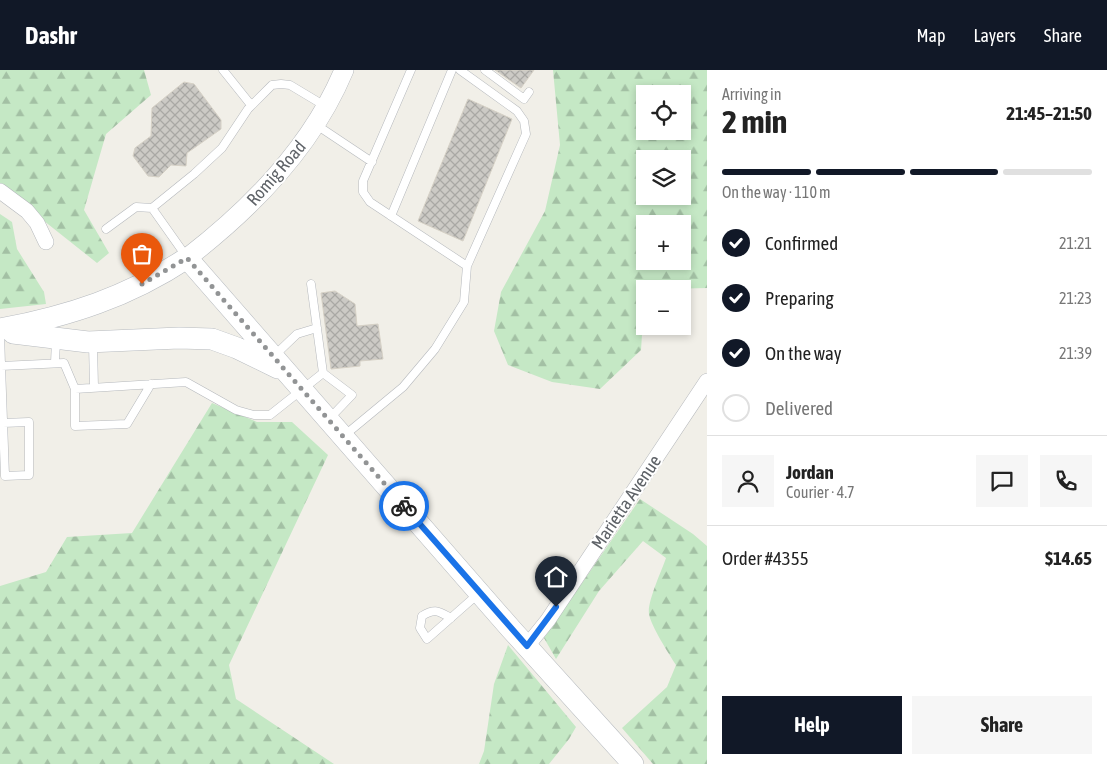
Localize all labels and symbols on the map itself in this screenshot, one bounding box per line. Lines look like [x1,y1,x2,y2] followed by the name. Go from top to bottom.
[242,136,310,210] street label: Romig Road
[121,233,163,284] pin
[587,451,665,553] street label: Marietta Avenue
[379,481,429,531] courier
[535,556,577,607] pin

